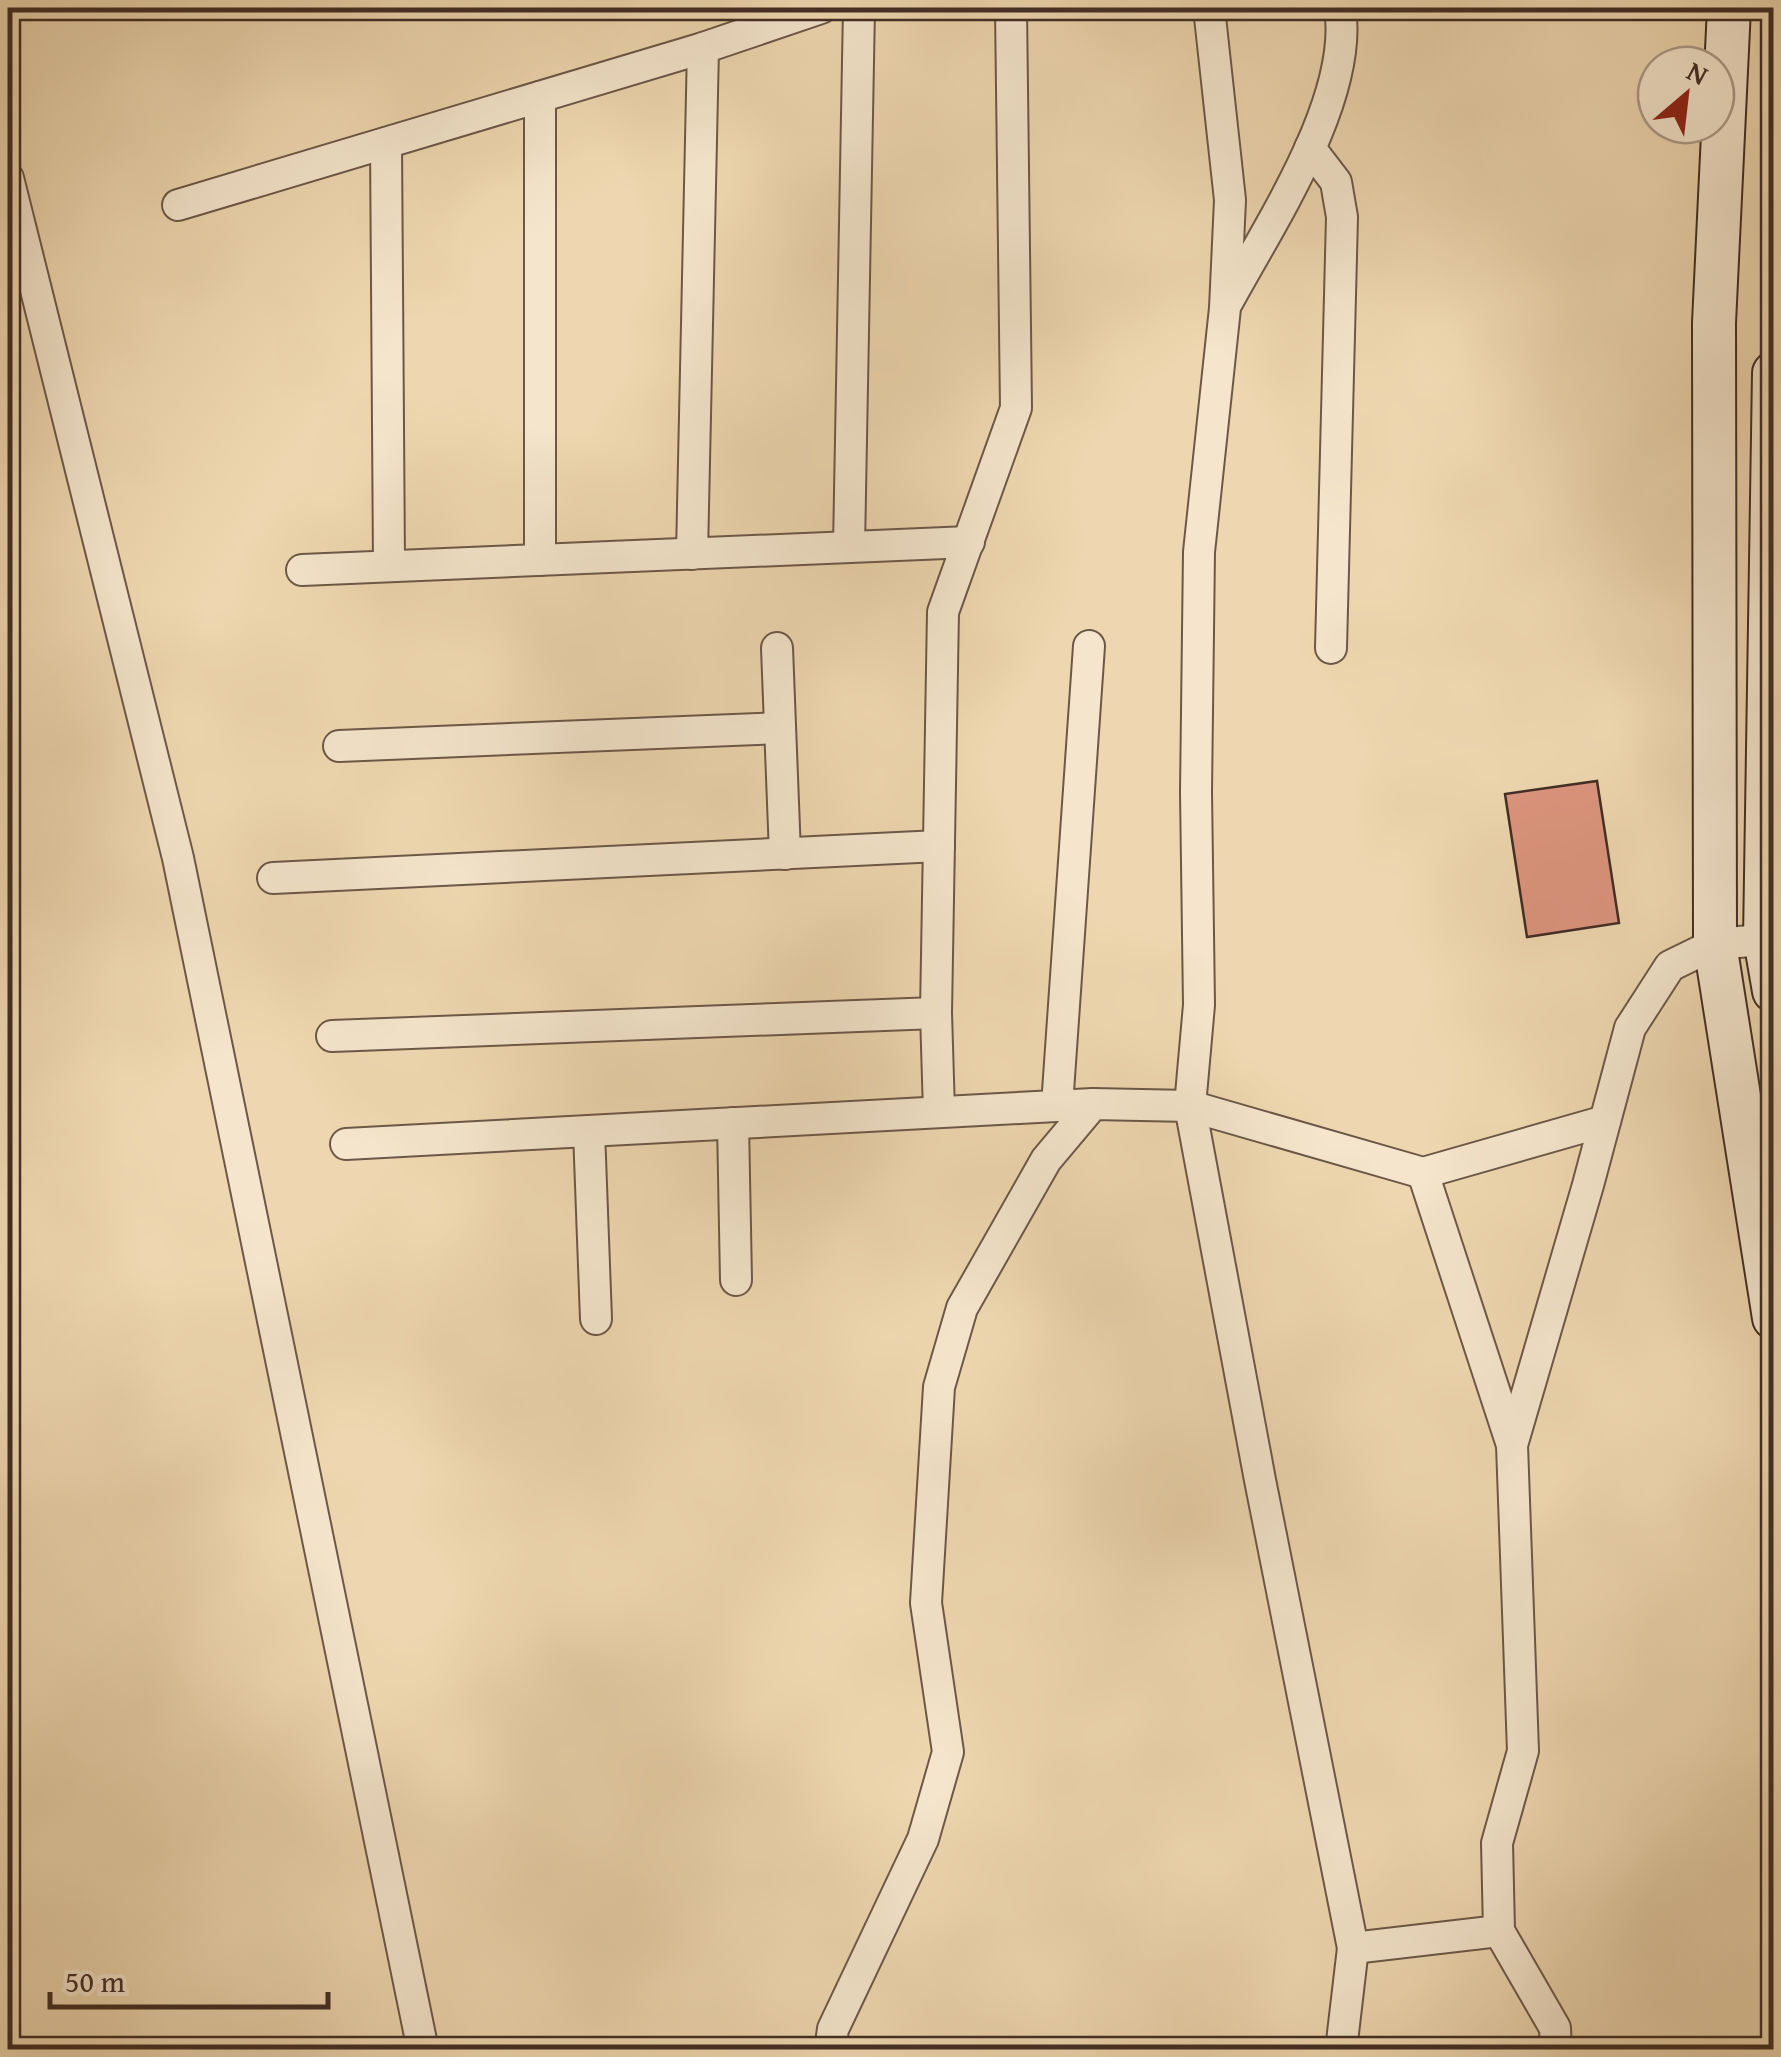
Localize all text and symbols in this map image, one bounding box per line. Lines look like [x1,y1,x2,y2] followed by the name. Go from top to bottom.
[1636,45,1736,145] north arrow
[1680,50,1716,95] text: N
[50,1947,328,2009] scale bar
[65,1959,125,2003] text: 50 m

